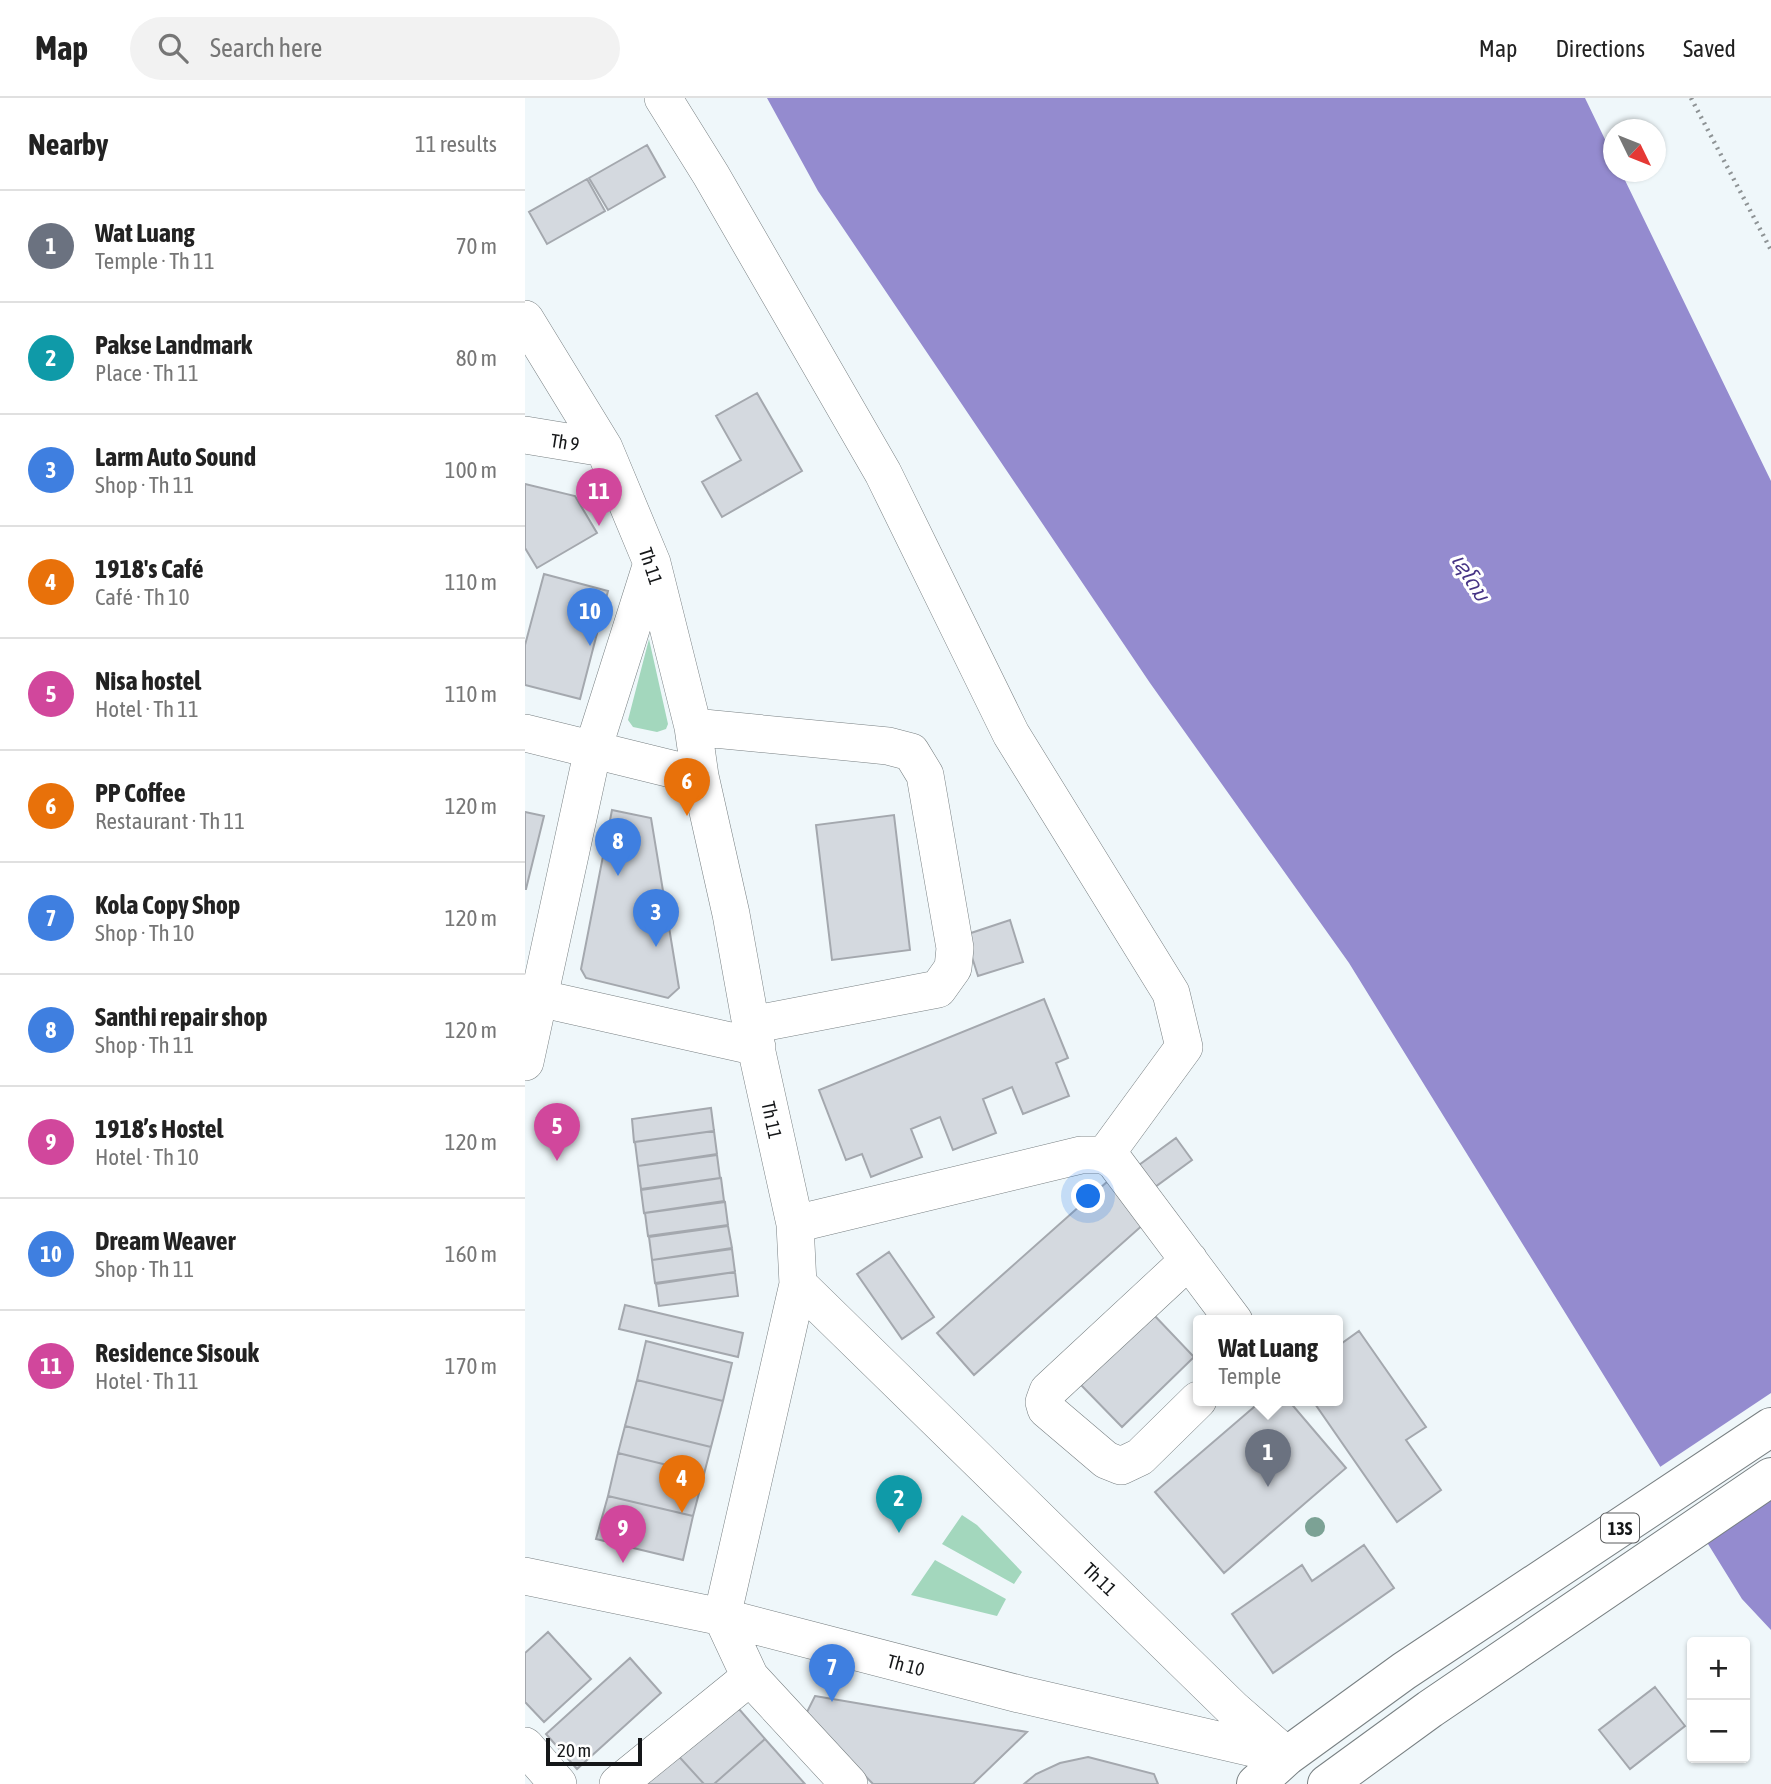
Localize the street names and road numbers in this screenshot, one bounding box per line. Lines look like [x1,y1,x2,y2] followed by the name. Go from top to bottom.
[549,429,581,455] street label: Th 9
[635,545,667,587] street label: Th 11
[757,1099,787,1141] street label: Th 11
[1601,1513,1639,1542] road number: 13S
[1079,1558,1121,1600] street label: Th 11
[885,1650,927,1681] street label: Th 10

